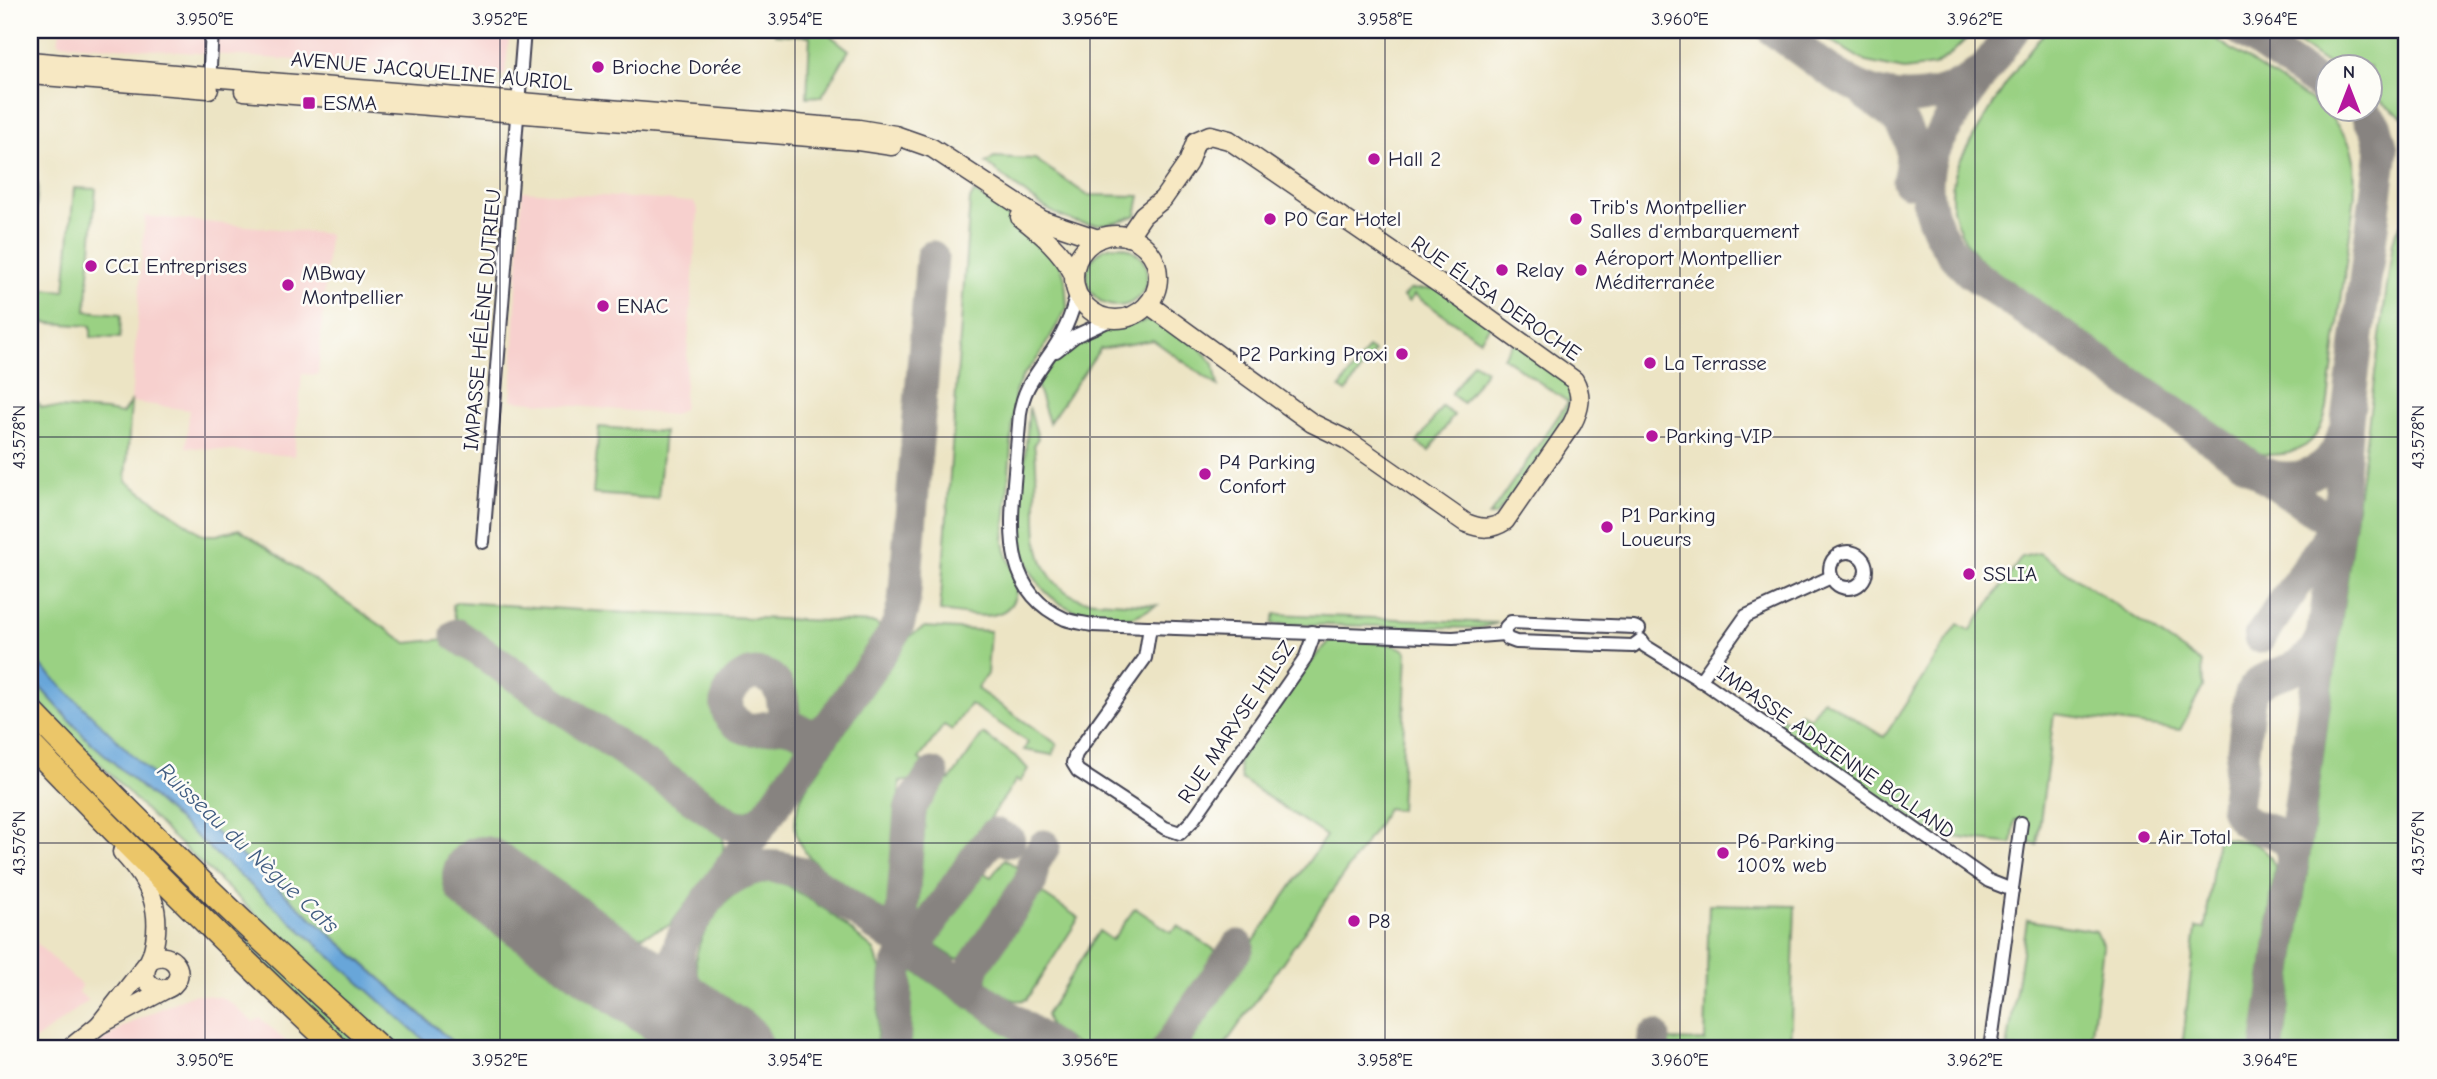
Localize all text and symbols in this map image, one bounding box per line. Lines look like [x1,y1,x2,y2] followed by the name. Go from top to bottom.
[176,9,234,30] text: 3.950°E
[472,9,528,30] text: 3.952°E
[767,9,823,30] text: 3.954°E
[1062,9,1118,30] text: 3.956°E
[1357,9,1413,30] text: 3.958°E
[1651,9,1709,30] text: 3.960°E
[1947,9,2003,30] text: 3.962°E
[2242,9,2298,30] text: 3.964°E
[290,47,574,95] street label: AVENUE JACQUELINE AURIOL
[2314,52,2384,122] north arrow
[612,55,741,79] place label: Brioche Dorée
[590,59,606,75] marker: Brioche Dorée
[2343,61,2355,83] text: N
[323,91,377,115] place label: ESMA
[301,95,317,111] marker: ESMA
[1388,147,1441,171] place label: Hall 2
[1366,151,1382,167] marker: Hall 2
[459,188,505,452] street label: IMPASSE HÉLÈNE DUTRIEU
[1590,195,1800,243] place label: Trib's Montpellier Salles d'embarquement
[1284,207,1401,231] place label: P0 Car Hotel
[1262,211,1278,227] marker: P0 Car Hotel
[1568,211,1584,227] marker: Trib's Montpellier Salles d'embarquement
[1407,230,1585,366] street label: RUE ÉLISA DEROCHE
[1595,246,1782,294] place label: Aéroport Montpellier Méditerranée
[105,254,247,278] place label: CCI Entreprises
[83,258,99,274] marker: CCI Entreprises
[1516,258,1564,282] place label: Relay
[302,261,403,309] place label: MBway Montpellier
[1494,262,1510,278] marker: Relay
[1573,262,1589,278] marker: Aéroport Montpellier Méditerranée
[280,277,296,293] marker: MBway Montpellier
[617,294,669,318] place label: ENAC
[595,298,611,314] marker: ENAC
[1238,342,1388,366] place label: P2 Parking Proxi
[1394,346,1410,362] marker: P2 Parking Proxi
[1664,351,1767,375] place label: La Terrasse
[1642,355,1658,371] marker: La Terrasse
[9,405,30,469] text: 43.578°N
[2408,405,2429,469] text: 43.578°N
[1666,424,1772,448] place label: Parking VIP
[1644,428,1660,444] marker: Parking VIP
[1219,450,1316,498] place label: P4 Parking Confort
[1197,466,1213,482] marker: P4 Parking Confort
[1621,503,1716,551] place label: P1 Parking Loueurs
[1599,519,1615,535] marker: P1 Parking Loueurs
[1983,562,2037,586] place label: SSLIA
[1961,566,1977,582] marker: SSLIA
[1173,636,1299,808] street label: RUE MARYSE HILSZ
[1713,661,1959,843] street label: IMPASSE ADRIENNE BOLLAND
[152,757,345,939] water label: Ruisseau du Nègue Cats
[9,811,30,875] text: 43.576°N
[2408,811,2429,875] text: 43.576°N
[2158,825,2231,849] place label: Air Total
[1737,829,1835,877] place label: P6 Parking 100% web
[2136,829,2152,845] marker: Air Total
[1715,845,1731,861] marker: P6 Parking 100% web
[1368,909,1391,933] place label: P8
[1346,913,1362,929] marker: P8
[176,1050,234,1071] text: 3.950°E
[472,1050,528,1071] text: 3.952°E
[767,1050,823,1071] text: 3.954°E
[1062,1050,1118,1071] text: 3.956°E
[1357,1050,1413,1071] text: 3.958°E
[1651,1050,1709,1071] text: 3.960°E
[1947,1050,2003,1071] text: 3.962°E
[2242,1050,2298,1071] text: 3.964°E

